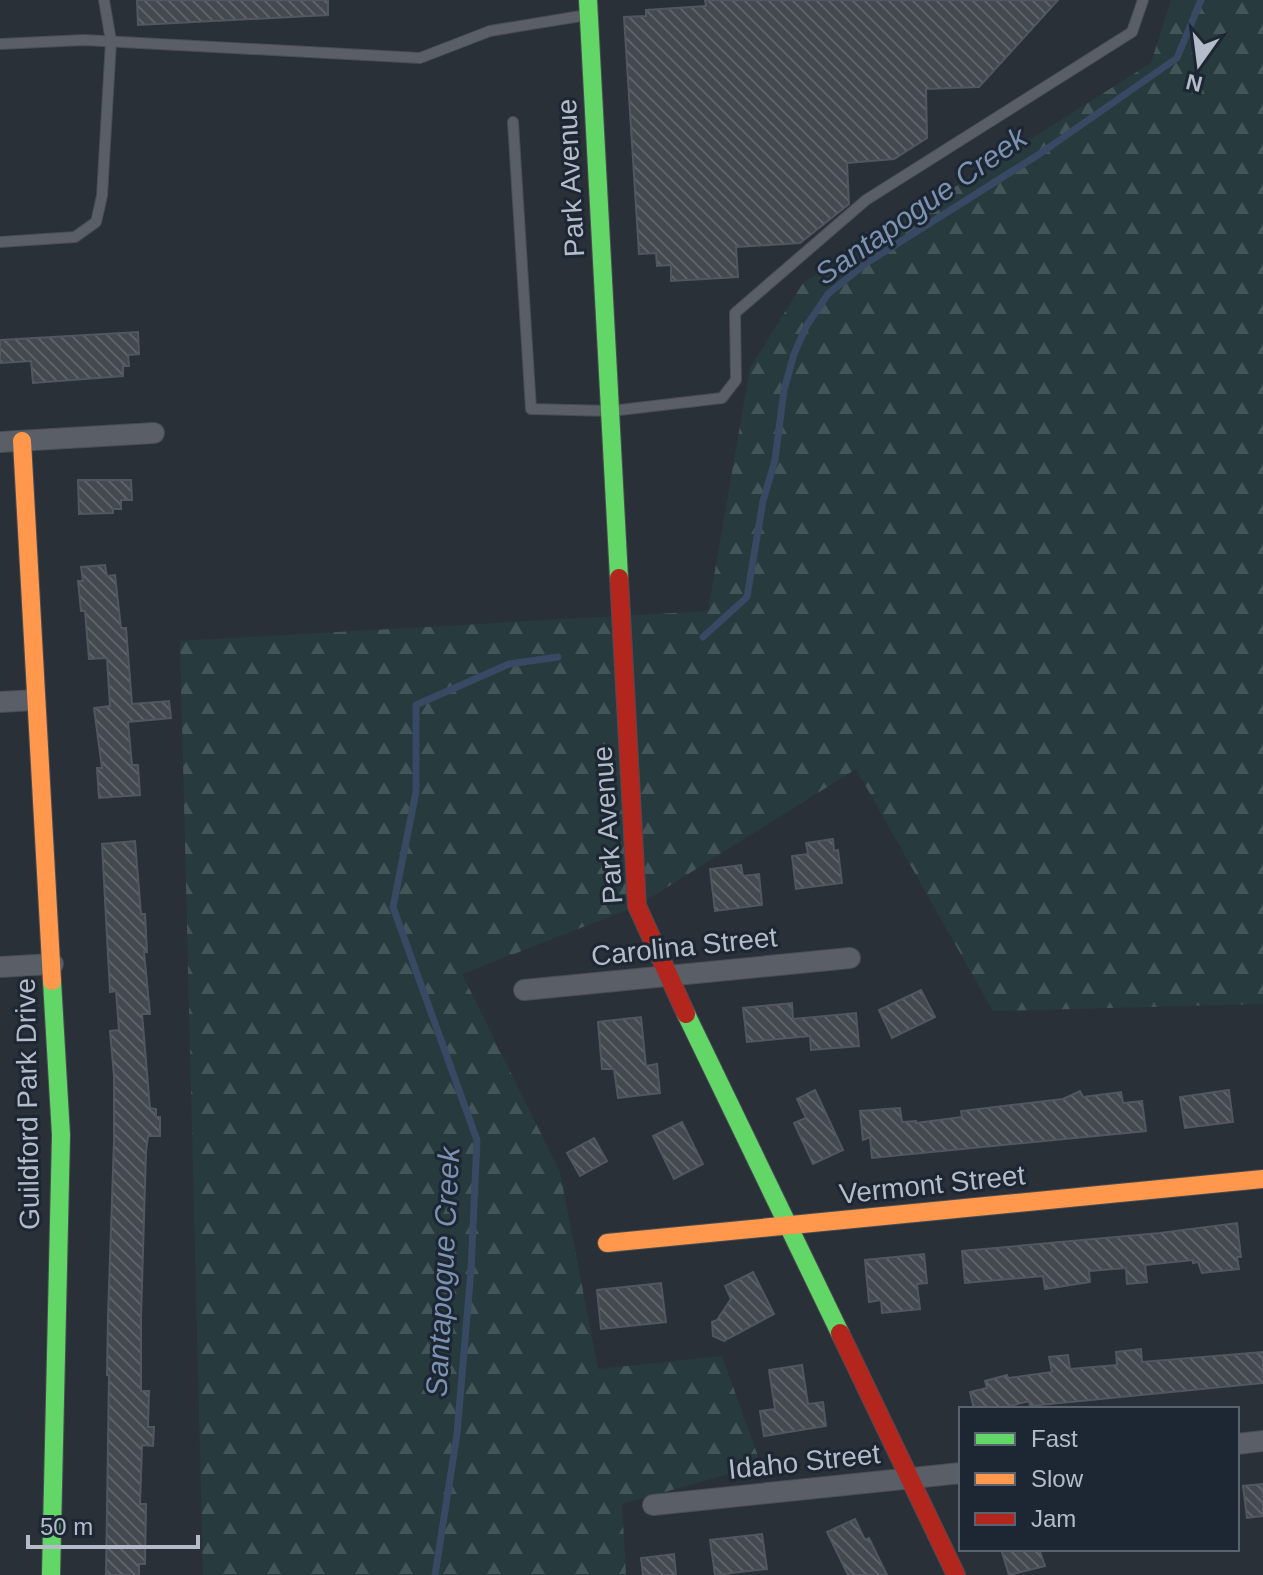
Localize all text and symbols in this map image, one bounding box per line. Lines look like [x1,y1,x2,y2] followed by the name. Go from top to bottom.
[1159,24,1239,104] north arrow
[1184,69,1205,97] text: N
[551,98,590,258] street label: Park Avenue
[809,119,1034,291] water label: Santapogue Creek
[587,745,628,905] street label: Park Avenue
[590,921,779,972] street label: Carolina Street
[10,978,45,1230] street label: Guildford Park Drive
[419,1144,466,1398] water label: Santapogue Creek
[838,1159,1027,1210] street label: Vermont Street
[959,1407,1239,1551] legend
[1031,1425,1078,1452] text: Fast
[727,1438,882,1485] street label: Idaho Street
[1031,1465,1084,1492] text: Slow
[28,1499,198,1549] scale bar
[1031,1505,1076,1532] text: Jam
[40,1513,93,1540] text: 50 m

